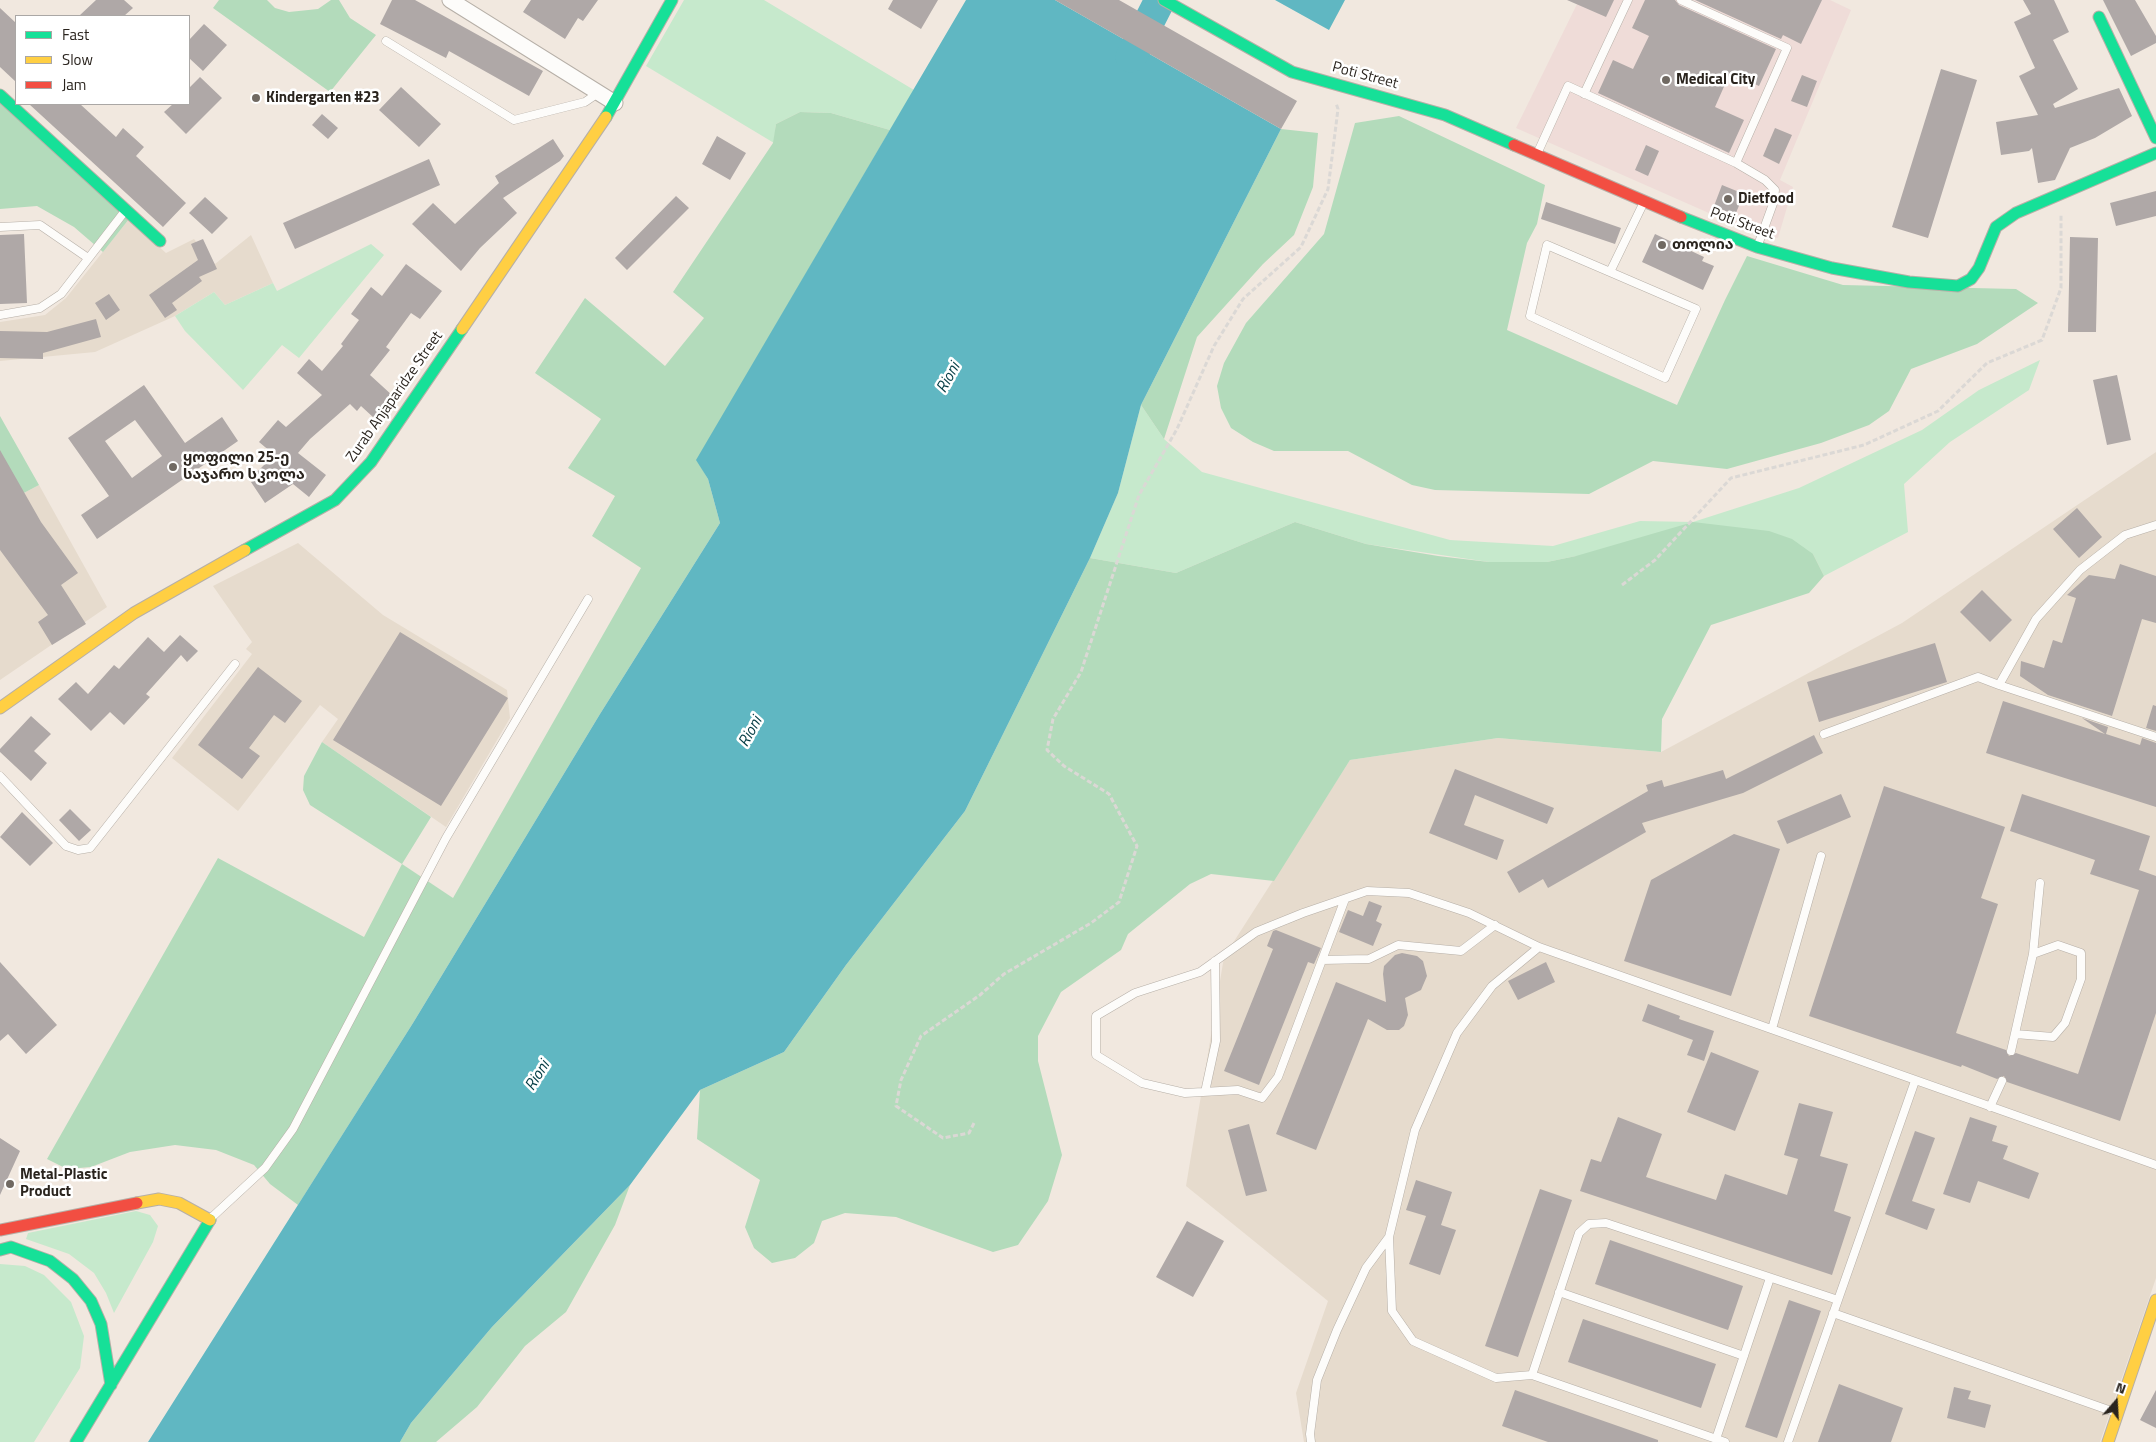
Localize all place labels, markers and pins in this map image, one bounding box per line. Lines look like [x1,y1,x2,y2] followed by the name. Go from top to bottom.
[1676,71,1755,89] place label: Medical City
[1660,74,1672,86] marker: Medical City
[266,89,380,107] place label: Kindergarten #23
[250,92,262,104] marker: Kindergarten #23
[1738,190,1794,208] place label: Dietfood
[1722,193,1734,205] marker: Dietfood
[1672,236,1734,254] place label: თოლია
[1656,239,1668,251] marker: თოლია
[183,449,305,484] place label: ყოფილი 25-ე საჯარო სკოლა
[167,461,179,473] marker: ყოფილი 25-ე საჯარო სკოლა
[20,1166,107,1201] place label: Metal-Plastic Product
[4,1178,16,1190] marker: Metal-Plastic Product

